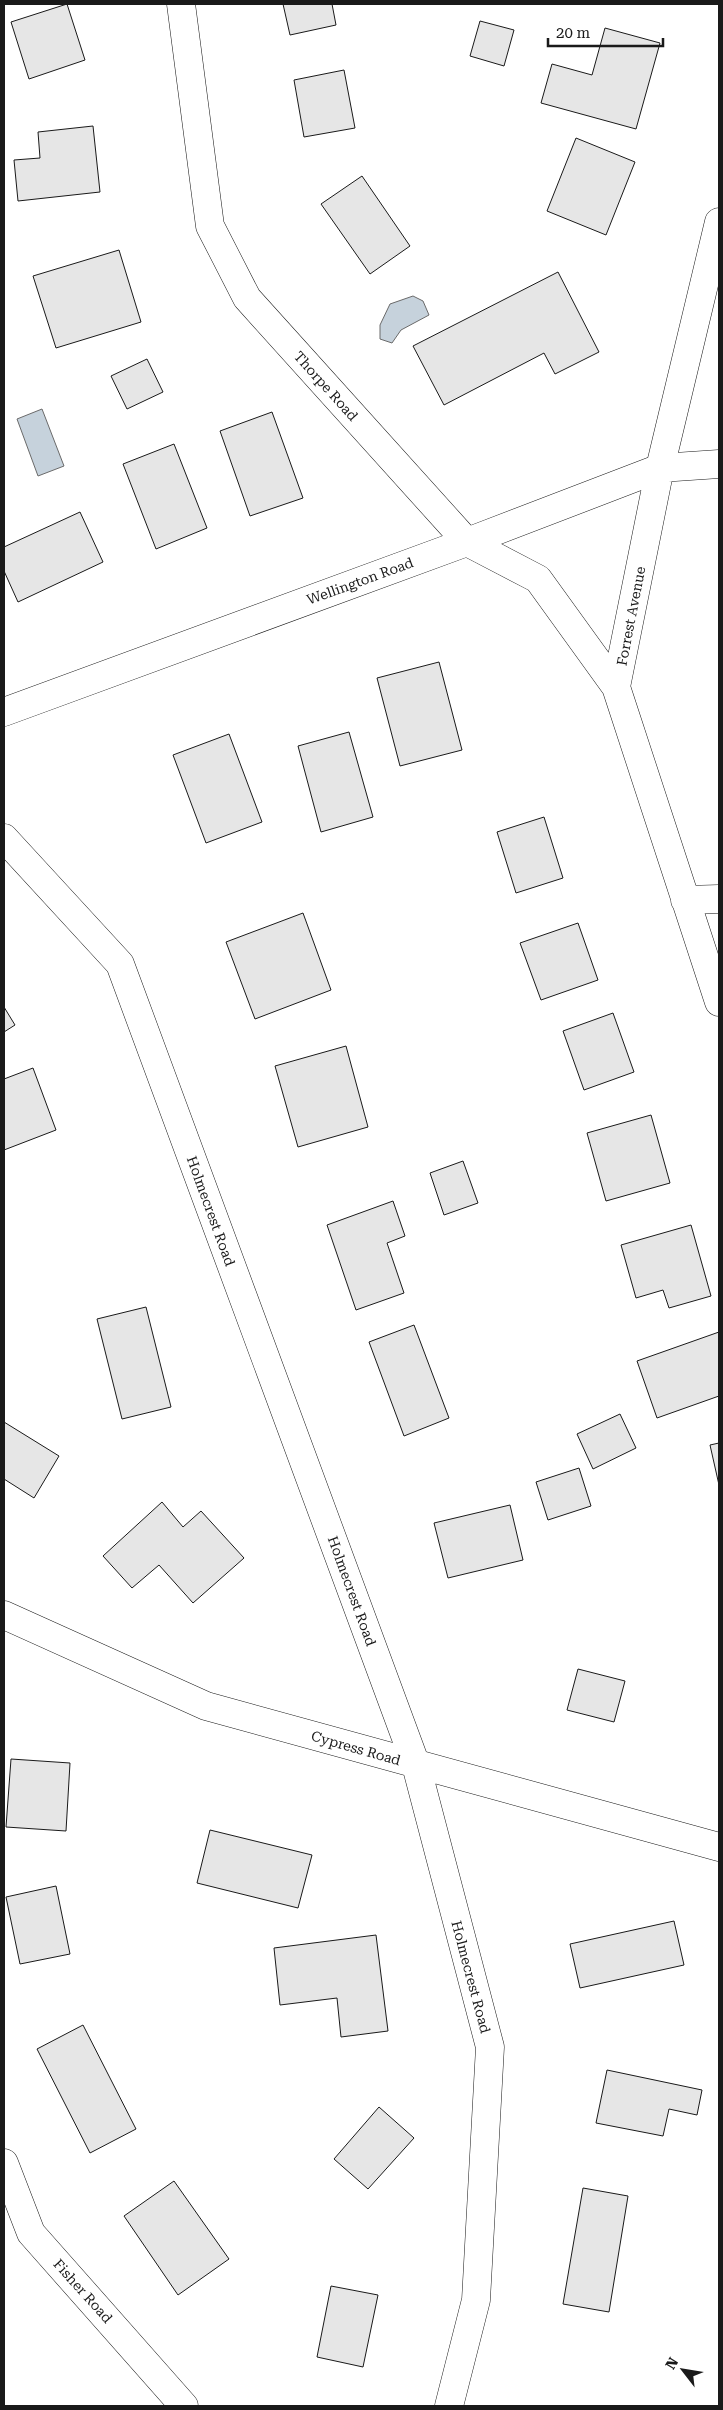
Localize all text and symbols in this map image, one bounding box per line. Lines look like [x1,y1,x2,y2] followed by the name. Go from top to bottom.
[548,15,663,47] scale bar
[556,24,591,42] text: 20 m
[291,348,361,424] street label: Thorpe Road
[305,554,415,608] street label: Wellington Road
[614,565,649,667] street label: Forrest Avenue
[184,1154,238,1268] street label: Holmecrest Road
[325,1534,379,1648] street label: Holmecrest Road
[309,1728,403,1768] street label: Cypress Road
[448,1919,494,2035] street label: Holmecrest Road
[50,2256,116,2326] street label: Fisher Road
[658,2345,708,2395] north arrow
[662,2354,682,2372] text: N

